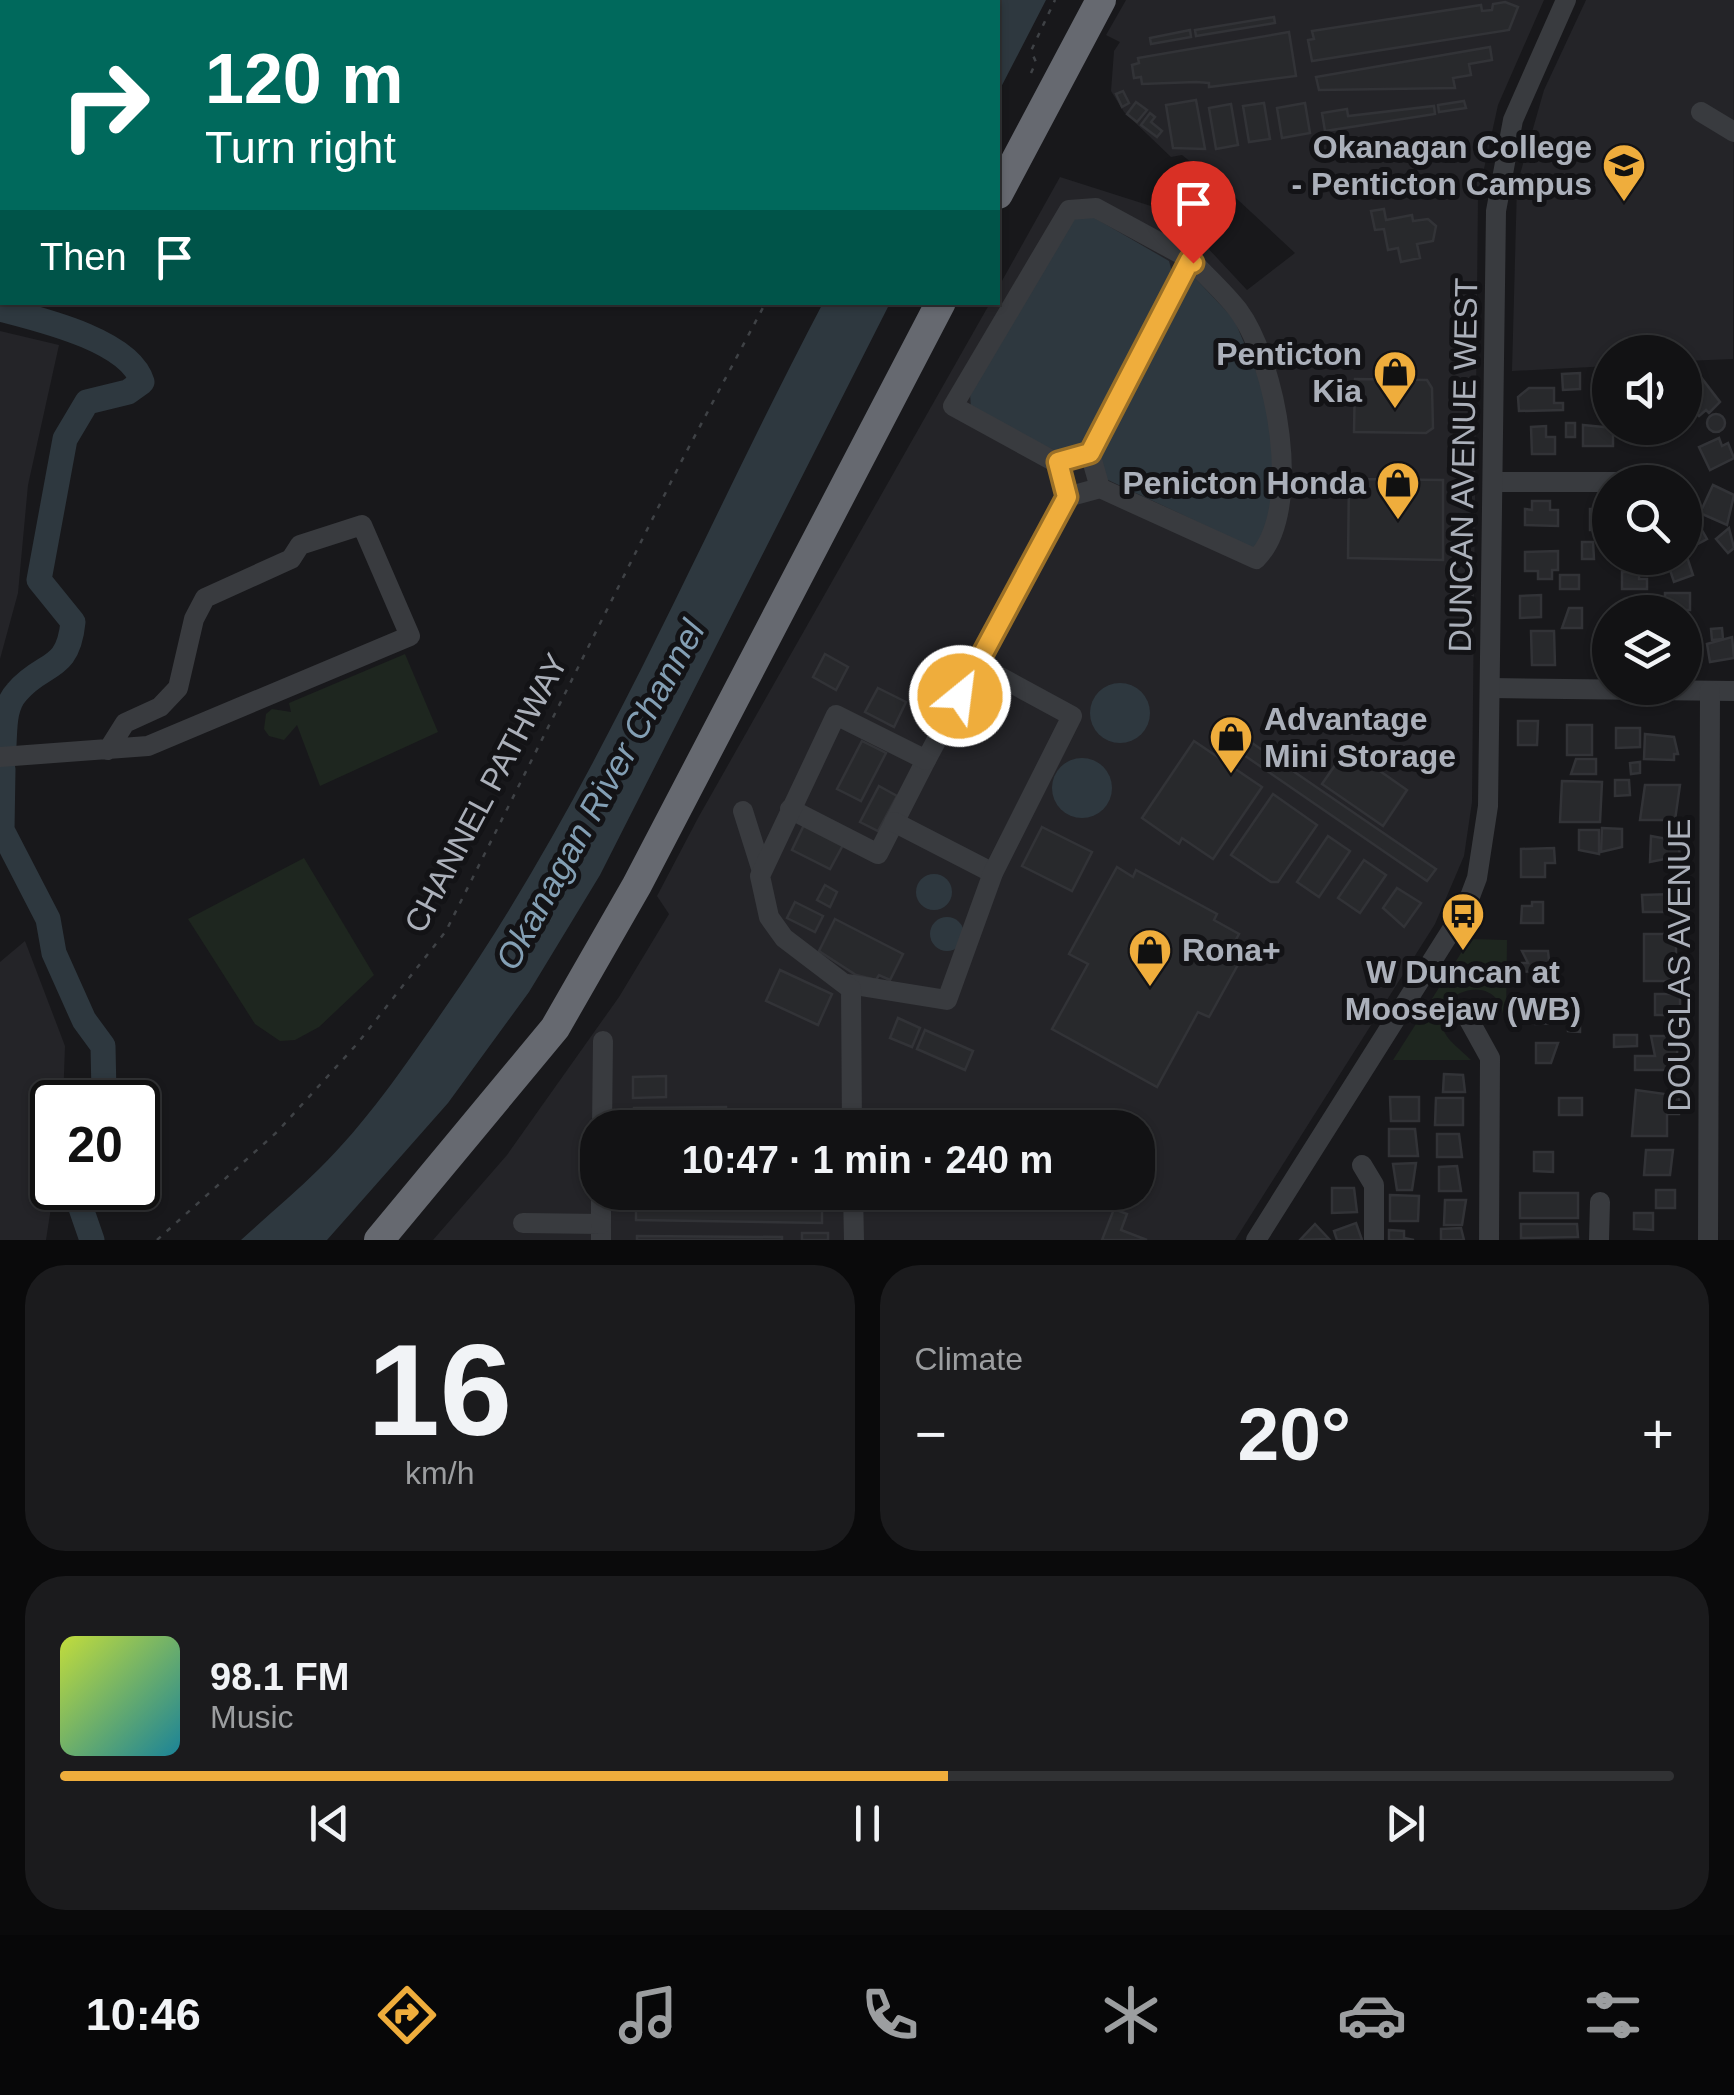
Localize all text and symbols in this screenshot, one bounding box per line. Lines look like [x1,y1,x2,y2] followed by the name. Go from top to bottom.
[40,40,170,170] icon: right
[205,40,403,118] text: 120 m
[205,122,396,173] text: Turn right
[1292,129,1592,202] place label: Okanagan College - Penticton Campus
[1601,142,1647,203] school or university icon: Okanagan College - Penticton Campus
[1151,161,1236,264] pin
[1166,176,1221,231] icon: arrive
[147,230,202,285] icon: arrive
[40,236,127,278] text: Then
[1442,277,1484,653] street label: DUNCAN AVENUE WEST
[1592,335,1702,705] map controls
[1592,335,1702,445] button: sound
[1216,336,1362,409] place label: Penticton Kia
[1372,349,1418,410] shop icon: Penticton Kia
[1375,460,1421,521] shop icon: Penicton Honda
[1122,465,1366,501] place label: Penicton Honda
[1592,465,1702,575] button: search
[1592,595,1702,705] button: layers
[487,612,712,976] water label: Okanagan River Channel
[908,644,1012,748] position arrow
[397,647,575,939] street label: CHANNEL PATHWAY
[1264,701,1456,774] place label: Advantage Mini Storage
[1208,714,1254,775] shop icon: Advantage Mini Storage
[1661,819,1697,1111] street label: DOUGLAS AVENUE
[1440,891,1486,952] bus stop icon: W Duncan at Moosejaw (WB)
[1127,927,1173,988] shop icon: Rona+
[1182,932,1281,968] place label: Rona+
[1345,954,1581,1027] place label: W Duncan at Moosejaw (WB)
[30,1080,160,1210] speed limit sign: 20
[682,1139,1053,1181] text: 10:47 · 1 min · 240 m
[367,1317,512,1463] text: 16
[915,1341,1023,1377] text: Climate
[1238,1392,1351,1476] text: 20°
[915,1403,947,1465] text: −
[1642,1403,1674,1465] text: +
[405,1455,474,1491] text: km/h
[210,1656,349,1698] text: 98.1 FM
[210,1699,294,1735] text: Music
[302,1796,357,1851] icon: previous
[840,1796,895,1851] icon: pause
[1378,1796,1433,1851] icon: next
[372,1980,442,2050] icon: directions
[613,1980,683,2050] icon: music
[855,1980,925,2050] icon: phone
[1096,1980,1166,2050] icon: climate
[1337,1980,1407,2050] icon: car
[1578,1980,1648,2050] icon: filters
[86,1989,201,2040] text: 10:46

